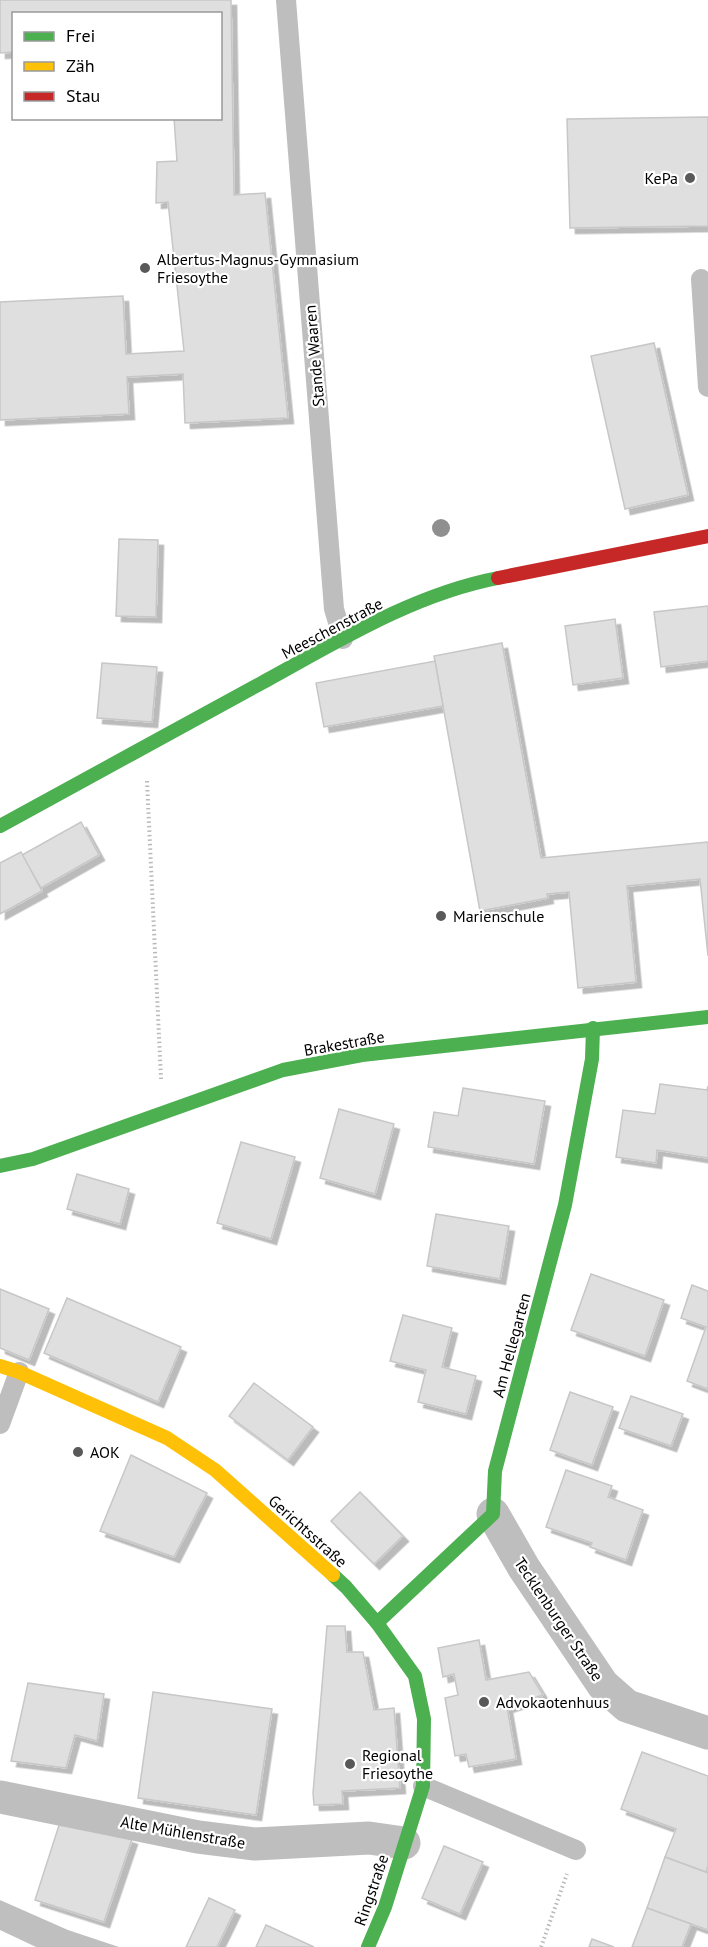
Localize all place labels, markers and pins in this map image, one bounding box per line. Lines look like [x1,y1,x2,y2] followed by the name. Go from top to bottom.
[645,168,678,188] place label: KePa
[683,171,697,185] marker: KePa
[157,249,359,287] place label: Albertus-Magnus-Gymnasium Friesoythe
[138,261,152,275] marker: Albertus-Magnus-Gymnasium Friesoythe
[453,906,544,926] place label: Marienschule
[434,909,448,923] marker: Marienschule
[90,1442,120,1462] place label: AOK
[71,1445,85,1459] marker: AOK
[496,1692,609,1712] place label: Advokaotenhuus
[477,1695,491,1709] marker: Advokaotenhuus
[362,1745,433,1783] place label: Regional Friesoythe
[343,1757,357,1771] marker: Regional Friesoythe

